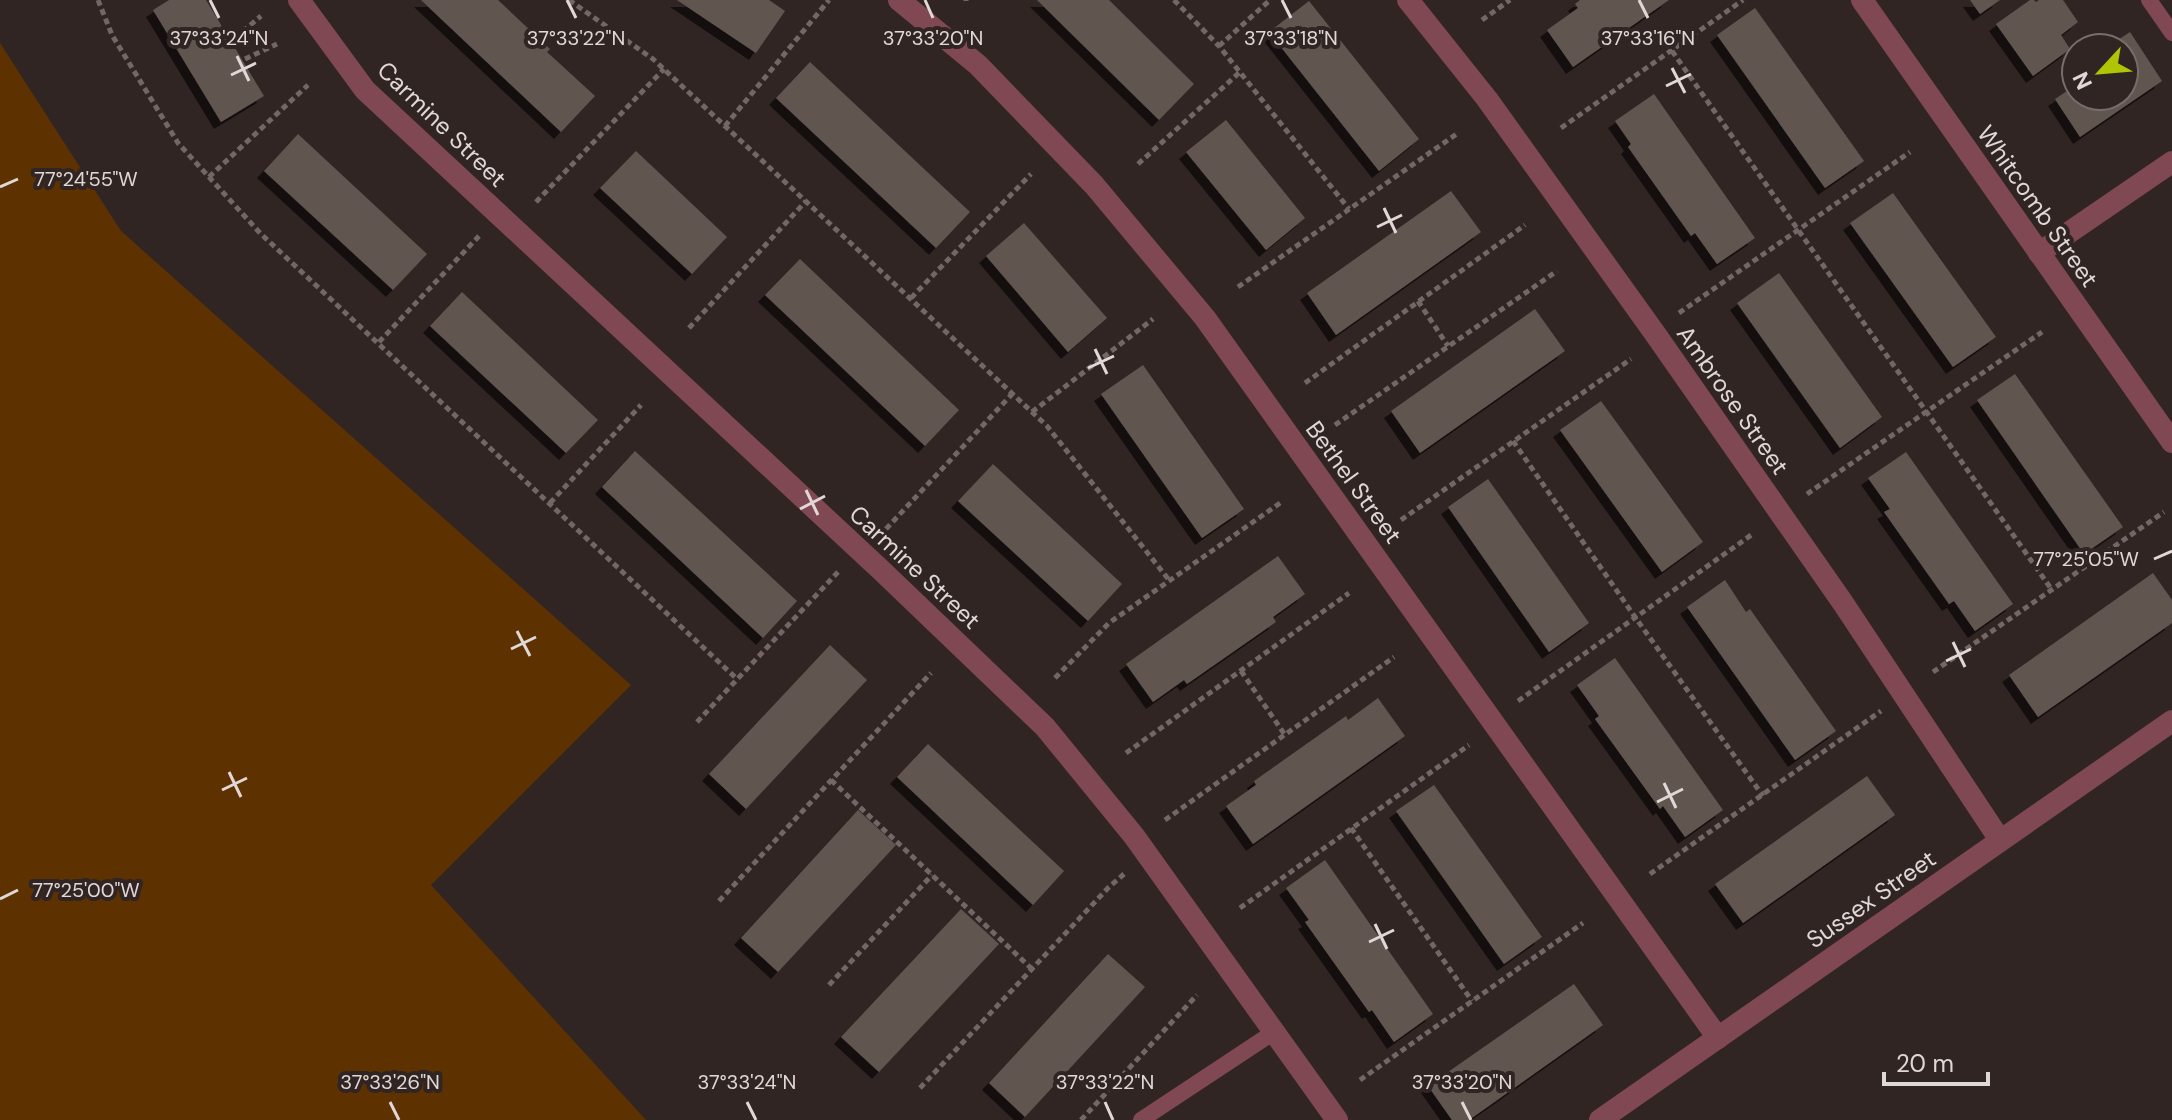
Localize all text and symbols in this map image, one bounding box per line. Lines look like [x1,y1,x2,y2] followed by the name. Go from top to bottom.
[170,25,268,51] text: 37°33'24"N
[527,25,625,51] text: 37°33'22"N
[883,25,983,51] text: 37°33'20"N
[1244,25,1338,51] text: 37°33'18"N
[1601,25,1695,51] text: 37°33'16"N
[2060,32,2140,112] north arrow
[371,54,513,194] street label: Carmine Street
[2066,67,2099,94] text: N
[1971,119,2105,293] street label: Whitcomb Street
[34,166,138,192] text: 77°24'55"W
[1670,319,1796,481] street label: Ambrose Street
[1299,415,1409,549] street label: Bethel Street
[843,498,987,636] street label: Carmine Street
[2033,546,2139,572] text: 77°25'05"W
[1800,843,1942,955] street label: Sussex Street
[32,877,140,903] text: 77°25'00"W
[1884,1036,1988,1086] scale bar
[1896,1048,1954,1079] text: 20 m
[340,1069,440,1095] text: 37°33'26"N
[698,1069,796,1095] text: 37°33'24"N
[1056,1069,1154,1095] text: 37°33'22"N
[1412,1069,1512,1095] text: 37°33'20"N

